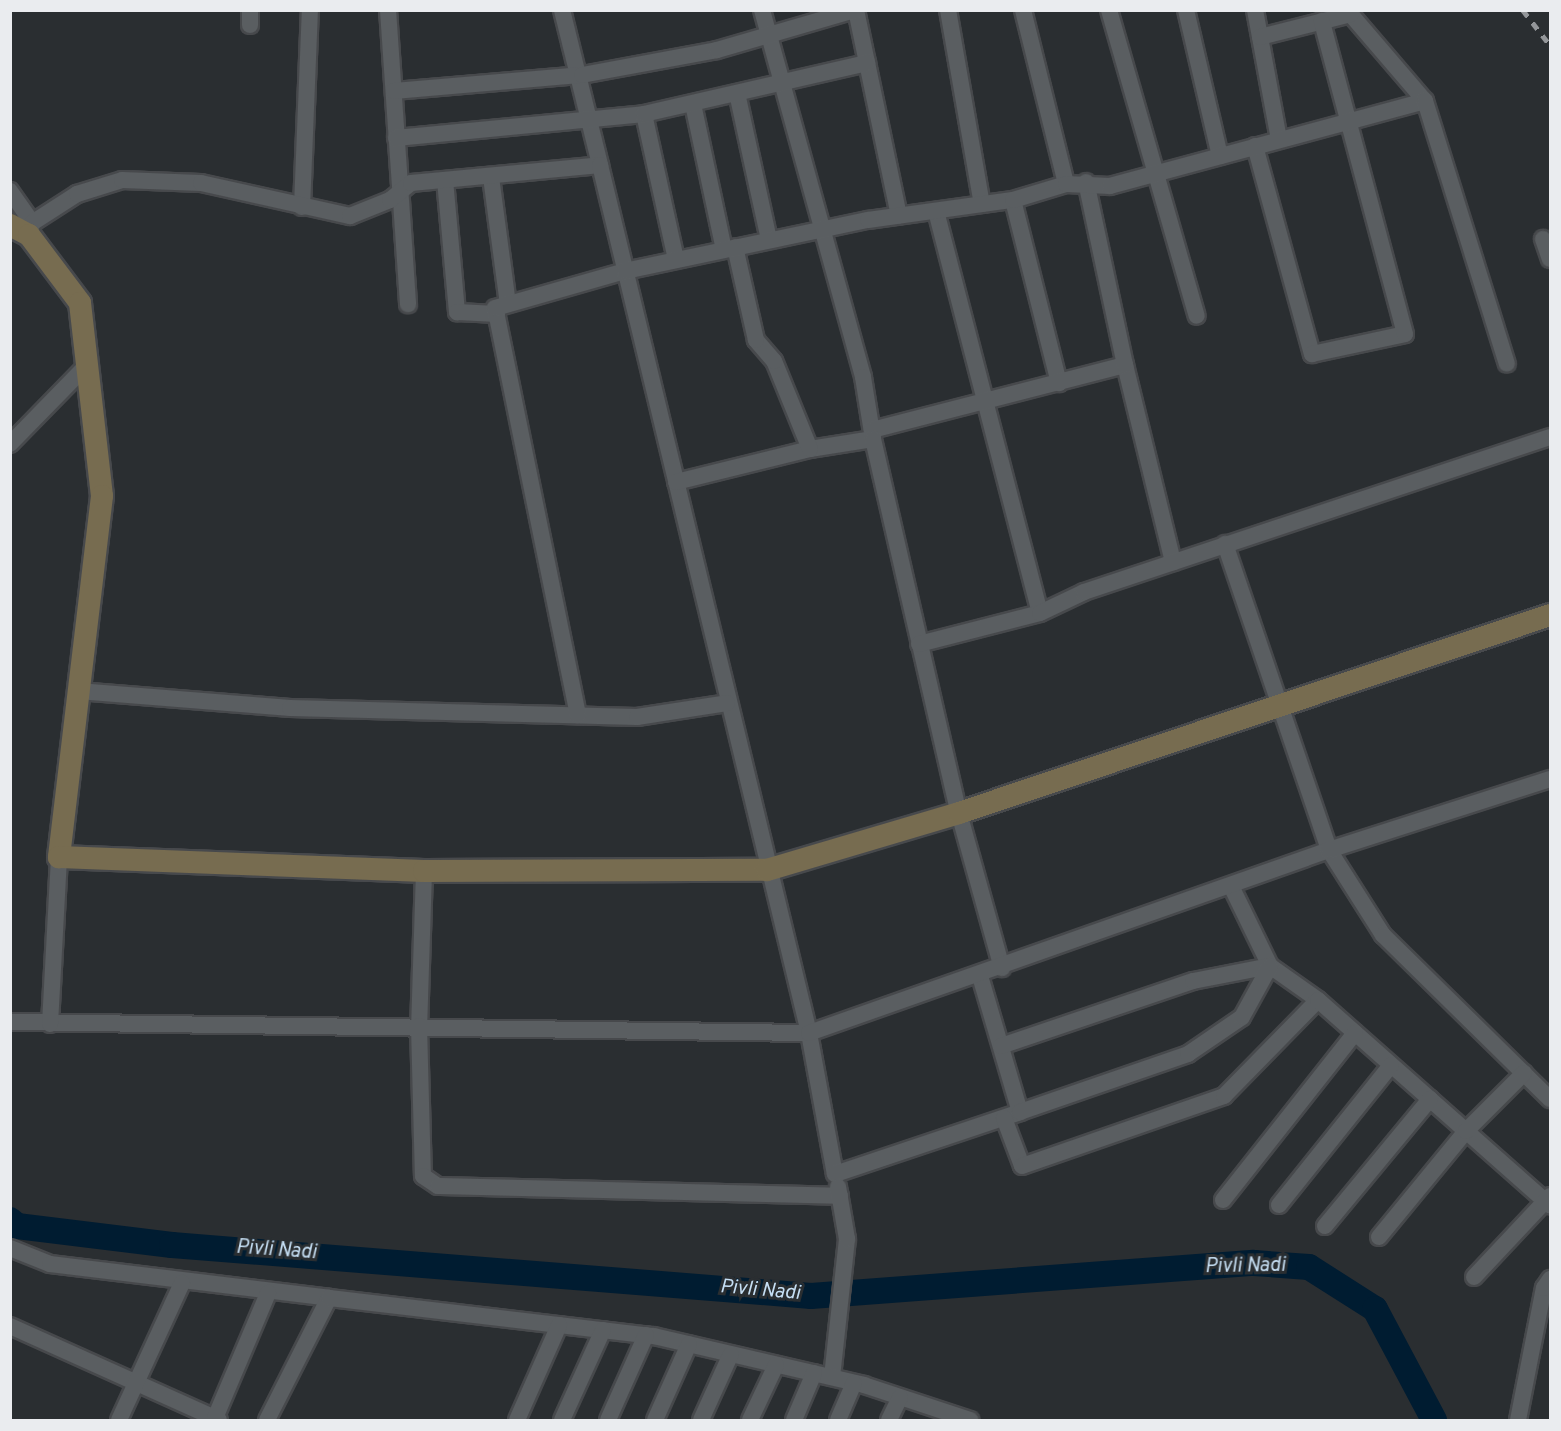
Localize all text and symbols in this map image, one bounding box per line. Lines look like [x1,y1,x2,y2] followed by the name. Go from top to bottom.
[235,1236,317,1266] water label: Pivli Nadi
[1205,1254,1285,1280] water label: Pivli Nadi
[719,1276,801,1306] water label: Pivli Nadi

